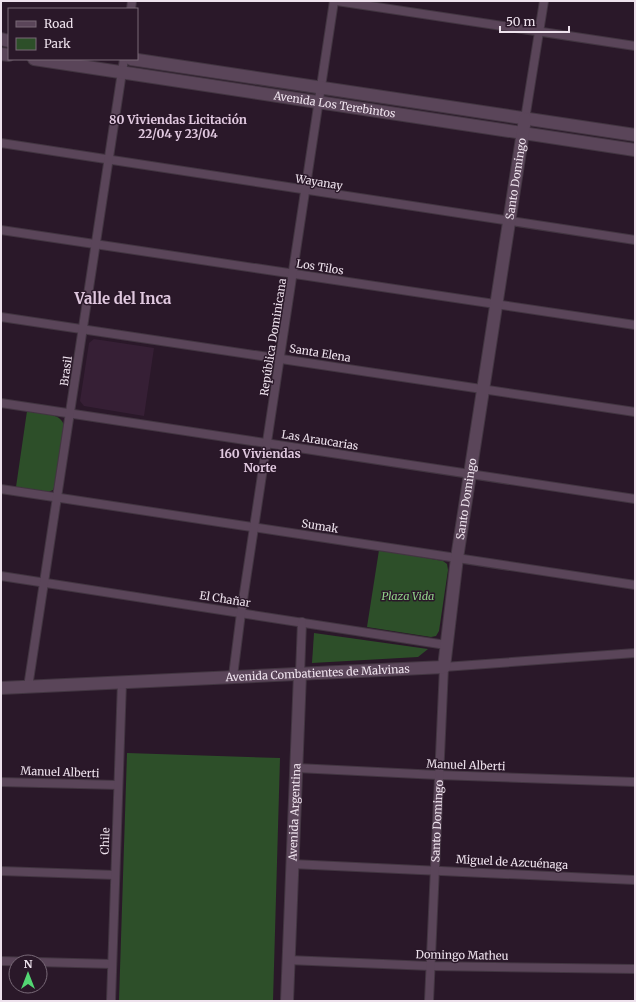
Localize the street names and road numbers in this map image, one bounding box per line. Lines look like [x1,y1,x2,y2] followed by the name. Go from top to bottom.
[272,88,396,121] street label: Avenida Los Terebintos
[503,136,529,221] street label: Santo Domingo
[293,171,344,193] street label: Wayanay
[295,256,345,278] street label: Los Tilos
[257,277,289,397] street label: República Dominicana
[288,341,352,365] street label: Santa Elena
[57,354,75,387] street label: Brasil
[281,427,359,453] street label: Las Araucarias
[453,457,479,541] street label: Santo Domingo
[301,516,339,536] street label: Sumak
[198,588,252,610] street label: El Chañar
[224,662,410,684] street label: Avenida Combatientes de Malvinas
[426,757,506,773] street label: Manuel Alberti
[286,763,303,862] street label: Avenida Argentina
[20,764,100,780] street label: Manuel Alberti
[428,779,446,863] street label: Santo Domingo
[98,827,112,855] street label: Chile
[456,852,569,872] street label: Miguel de Azcuénaga
[415,947,509,963] street label: Domingo Matheu

